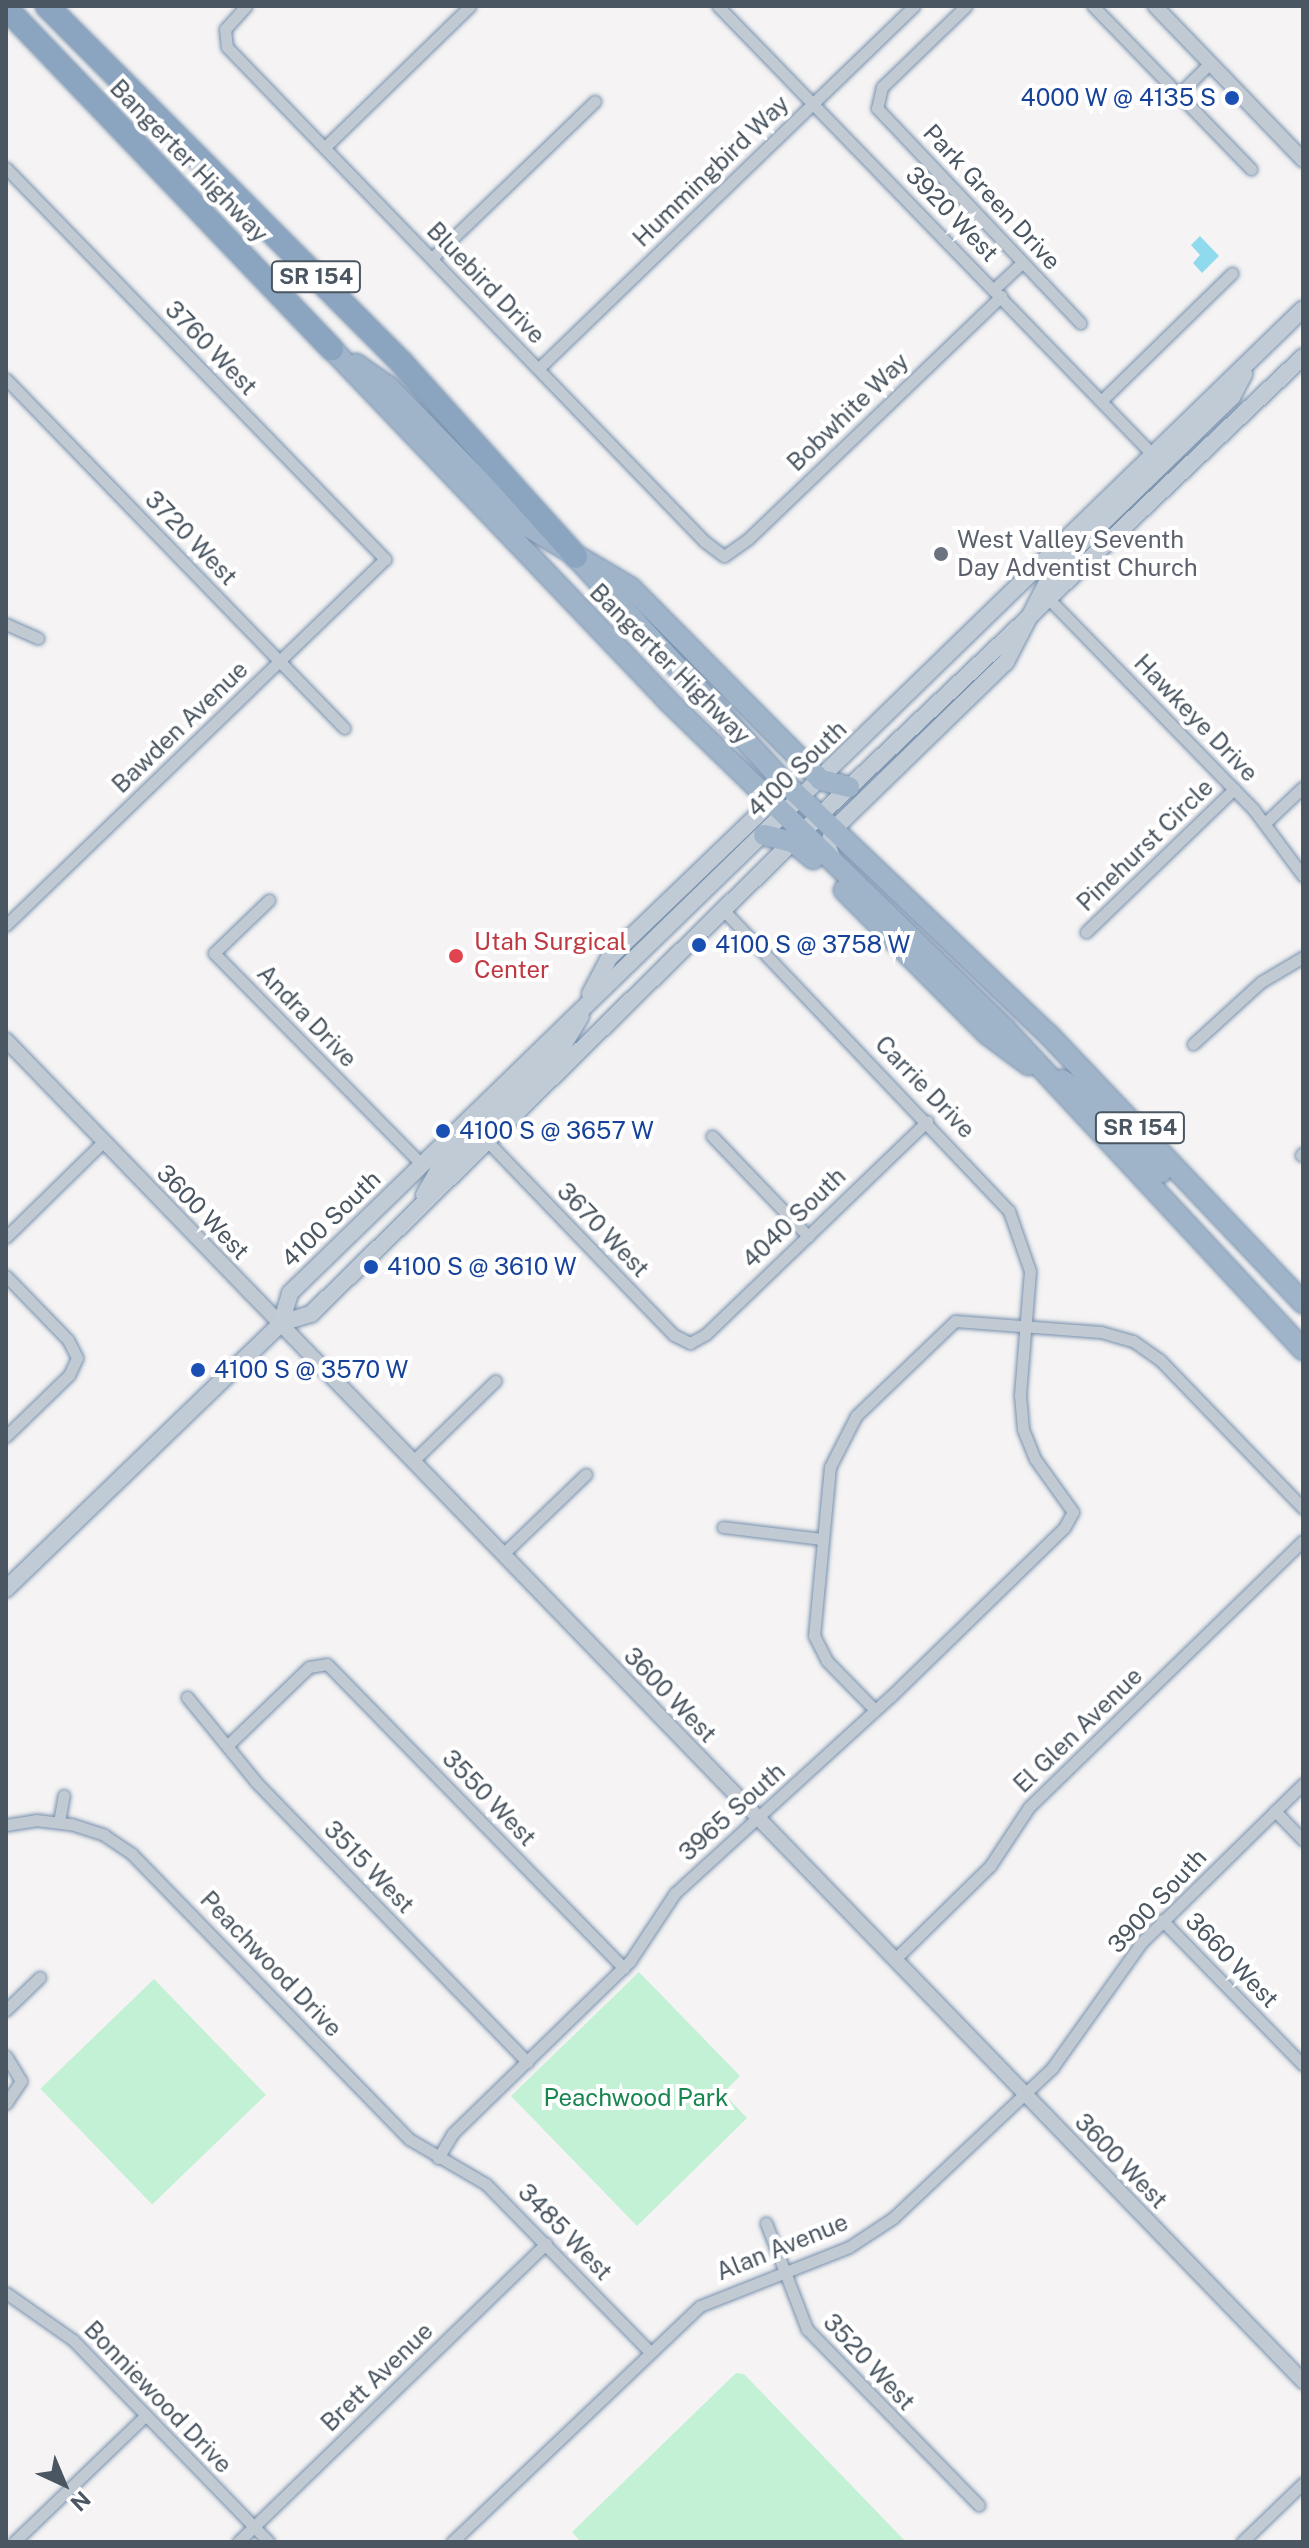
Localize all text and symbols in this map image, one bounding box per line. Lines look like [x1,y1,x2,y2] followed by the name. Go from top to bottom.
[104,74,274,248] street label: Bangerter Highway
[1020,84,1216,112] place label: 4000 W @ 4135 S
[627,89,795,253] street label: Hummingbird Way
[1223,89,1241,107] marker: 4000 W @ 4135 S
[917,118,1067,276] street label: Park Green Drive
[900,160,1004,268] street label: 3920 West
[421,216,551,350] street label: Bluebird Drive
[270,259,362,295] road number: SR 154
[159,295,263,401] street label: 3760 West
[781,347,915,477] street label: Bobwhite Way
[139,485,243,591] street label: 3720 West
[957,526,1198,582] place label: West Valley Seventh Day Adventist Church
[932,545,950,563] marker: West Valley Seventh Day Adventist Church
[584,578,756,750] street label: Bangerter Highway
[1128,648,1264,788] street label: Hawkeye Drive
[106,655,254,799] street label: Bawden Avenue
[741,715,853,823] street label: 4100 South
[1071,773,1219,917] street label: Pinehurst Circle
[474,928,627,984] place label: Utah Surgical Center
[715,931,911,959] place label: 4100 S @ 3758 W
[690,936,708,954] marker: 4100 S @ 3758 W
[445,945,467,967] marker: Utah Surgical Center
[251,959,363,1073] street label: Andra Drive
[869,1030,981,1144] street label: Carrie Drive
[1094,1110,1186,1146] road number: SR 154
[459,1117,655,1145] place label: 4100 S @ 3657 W
[434,1122,452,1140] marker: 4100 S @ 3657 W
[151,1158,255,1266] street label: 3600 West
[737,1162,851,1274] street label: 4040 South
[275,1165,387,1273] street label: 4100 South
[551,1177,655,1283] street label: 3670 West
[387,1253,578,1281] place label: 4100 S @ 3610 W
[362,1258,380,1276] marker: 4100 S @ 3610 W
[214,1356,409,1384] place label: 4100 S @ 3570 W
[189,1361,207,1379] marker: 4100 S @ 3570 W
[618,1641,722,1749] street label: 3600 West
[1008,1661,1148,1799] street label: El Glen Avenue
[436,1744,542,1852] street label: 3550 West
[673,1757,791,1867] street label: 3965 South
[318,1815,420,1919] street label: 3515 West
[1102,1843,1212,1959] street label: 3900 South
[194,1885,348,2043] street label: Peachwood Drive
[1179,1906,1285,2014] street label: 3660 West
[543,2084,729,2112] park label: Peachwood Park
[1069,2107,1173,2215] street label: 3600 West
[512,2178,618,2286] street label: 3485 West
[712,2208,852,2286] street label: Alan Avenue
[817,2308,921,2416] street label: 3520 West
[78,2315,238,2479] street label: Bonniewood Drive
[315,2317,439,2437] street label: Brett Avenue
[24,2444,104,2524] north arrow
[65,2486,96,2517] text: N

